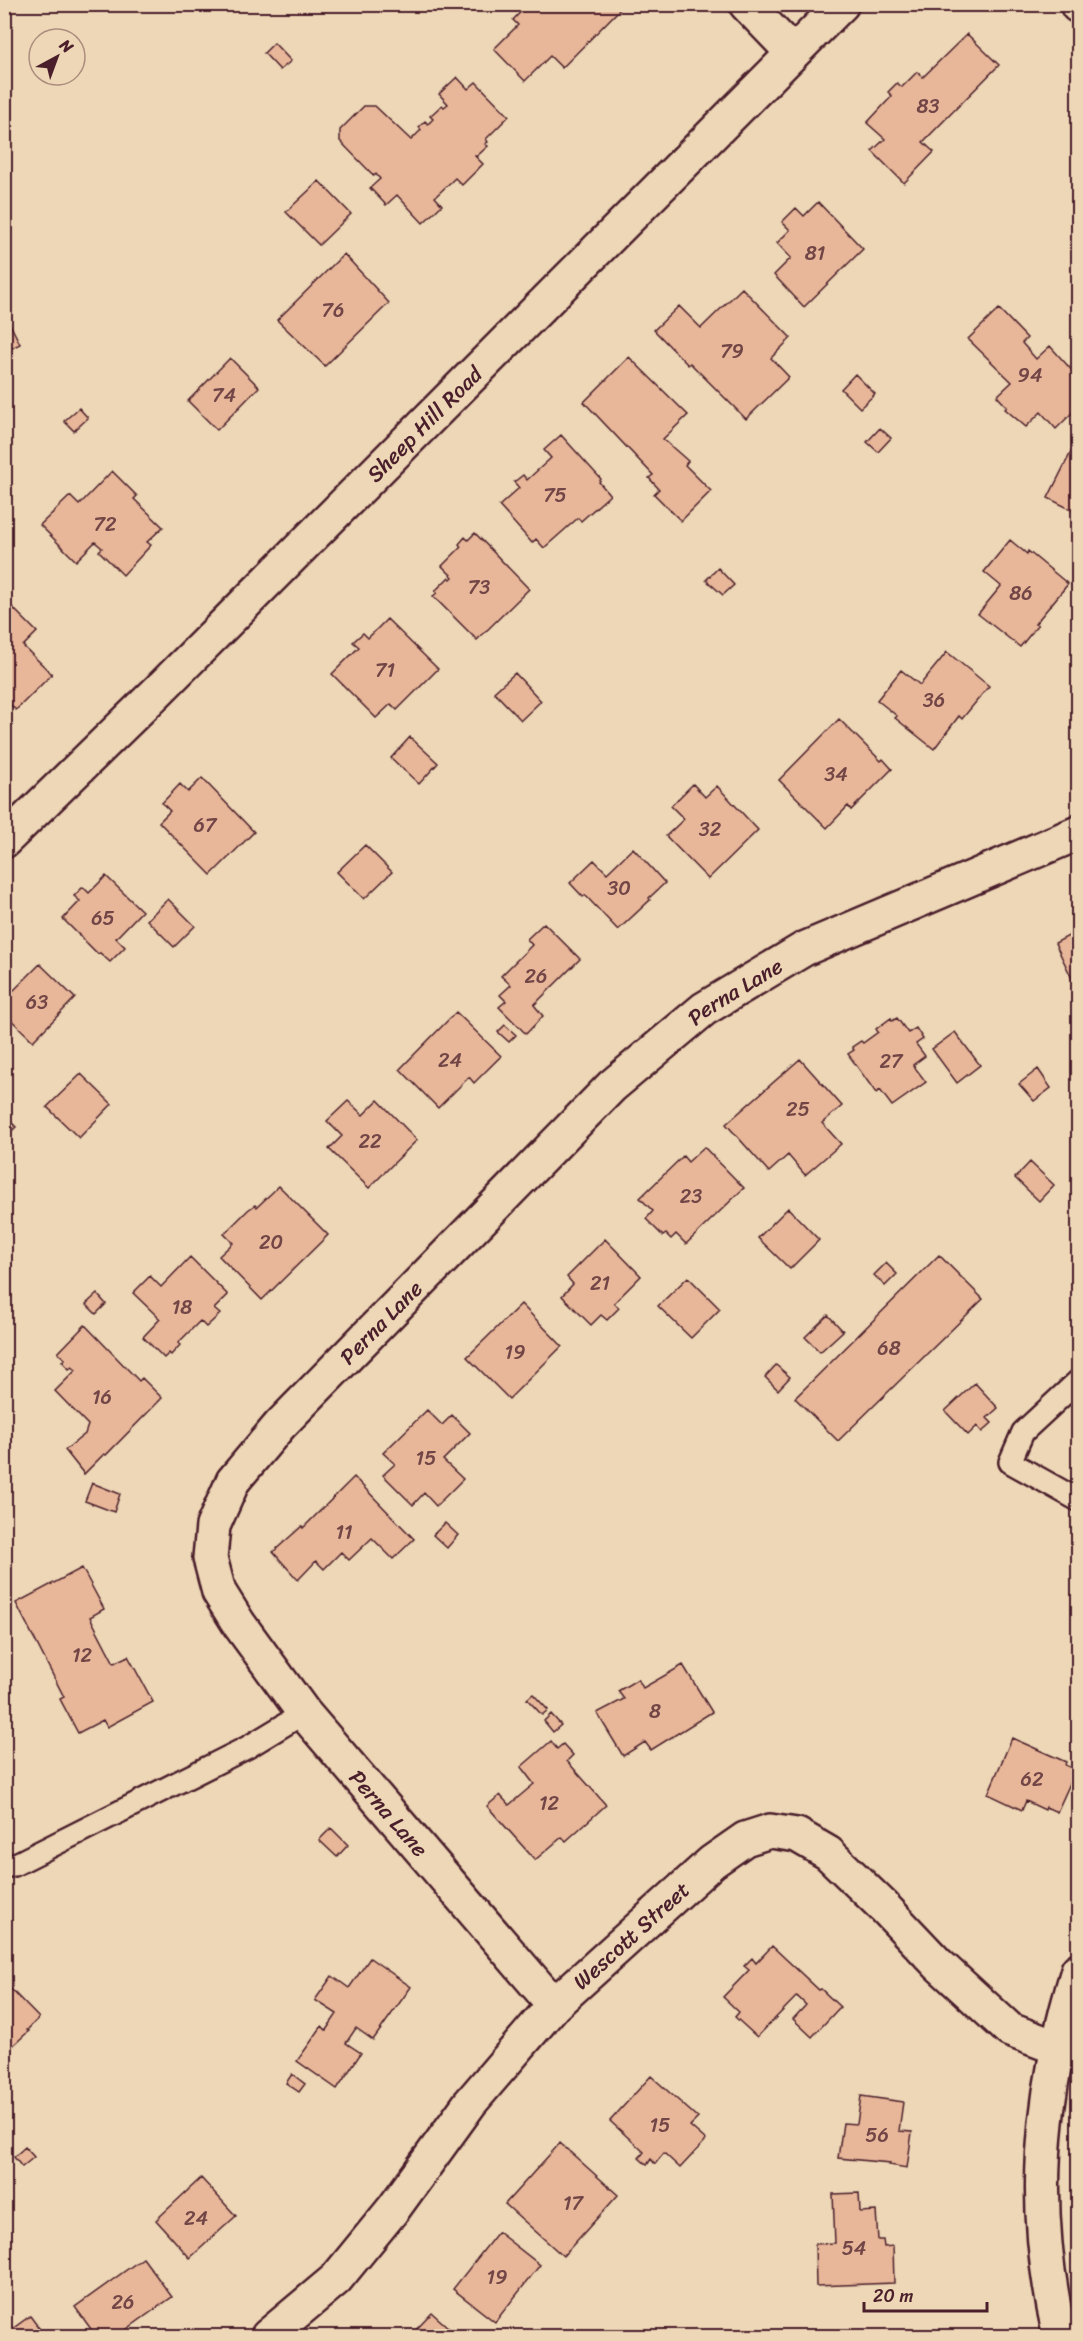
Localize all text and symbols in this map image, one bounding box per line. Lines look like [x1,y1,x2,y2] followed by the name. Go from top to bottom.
[27,27,87,87] north arrow
[52,31,81,61] text: N
[916,89,940,124] house number: 83
[805,236,825,271] house number: 81
[322,293,344,328] house number: 76
[720,334,744,369] house number: 79
[357,355,493,492] street label: Sheep Hill Road
[1018,358,1042,393] house number: 94
[212,378,236,413] house number: 74
[543,478,567,513] house number: 75
[94,507,117,542] house number: 72
[468,570,490,605] house number: 73
[1009,576,1033,611] house number: 86
[375,653,395,688] house number: 71
[923,683,945,718] house number: 36
[824,757,848,792] house number: 34
[194,808,218,843] house number: 67
[699,812,722,847] house number: 32
[607,871,631,906] house number: 30
[91,901,115,936] house number: 65
[678,947,791,1036] street label: Perna Lane
[525,959,547,994] house number: 26
[26,985,48,1020] house number: 63
[438,1043,462,1078] house number: 24
[880,1044,904,1079] house number: 27
[786,1092,810,1127] house number: 25
[358,1124,382,1159] house number: 22
[680,1179,702,1214] house number: 23
[259,1225,283,1260] house number: 20
[590,1266,610,1301] house number: 21
[330,1271,432,1374] street label: Perna Lane
[172,1290,192,1325] house number: 18
[877,1331,901,1366] house number: 68
[505,1335,525,1370] house number: 19
[92,1380,112,1415] house number: 16
[416,1441,436,1476] house number: 15
[335,1515,353,1550] house number: 11
[72,1638,93,1673] house number: 12
[649,1694,661,1729] house number: 8
[339,1760,438,1866] street label: Perna Lane
[1021,1762,1044,1797] house number: 62
[539,1786,560,1821] house number: 12
[563,1871,700,2000] street label: Wescott Street
[650,2108,670,2143] house number: 15
[865,2118,889,2153] house number: 56
[563,2186,585,2221] house number: 17
[184,2201,208,2236] house number: 24
[842,2231,866,2266] house number: 54
[487,2260,507,2295] house number: 19
[864,2275,987,2313] scale bar
[873,2280,913,2312] text: 20 m
[112,2285,134,2320] house number: 26

